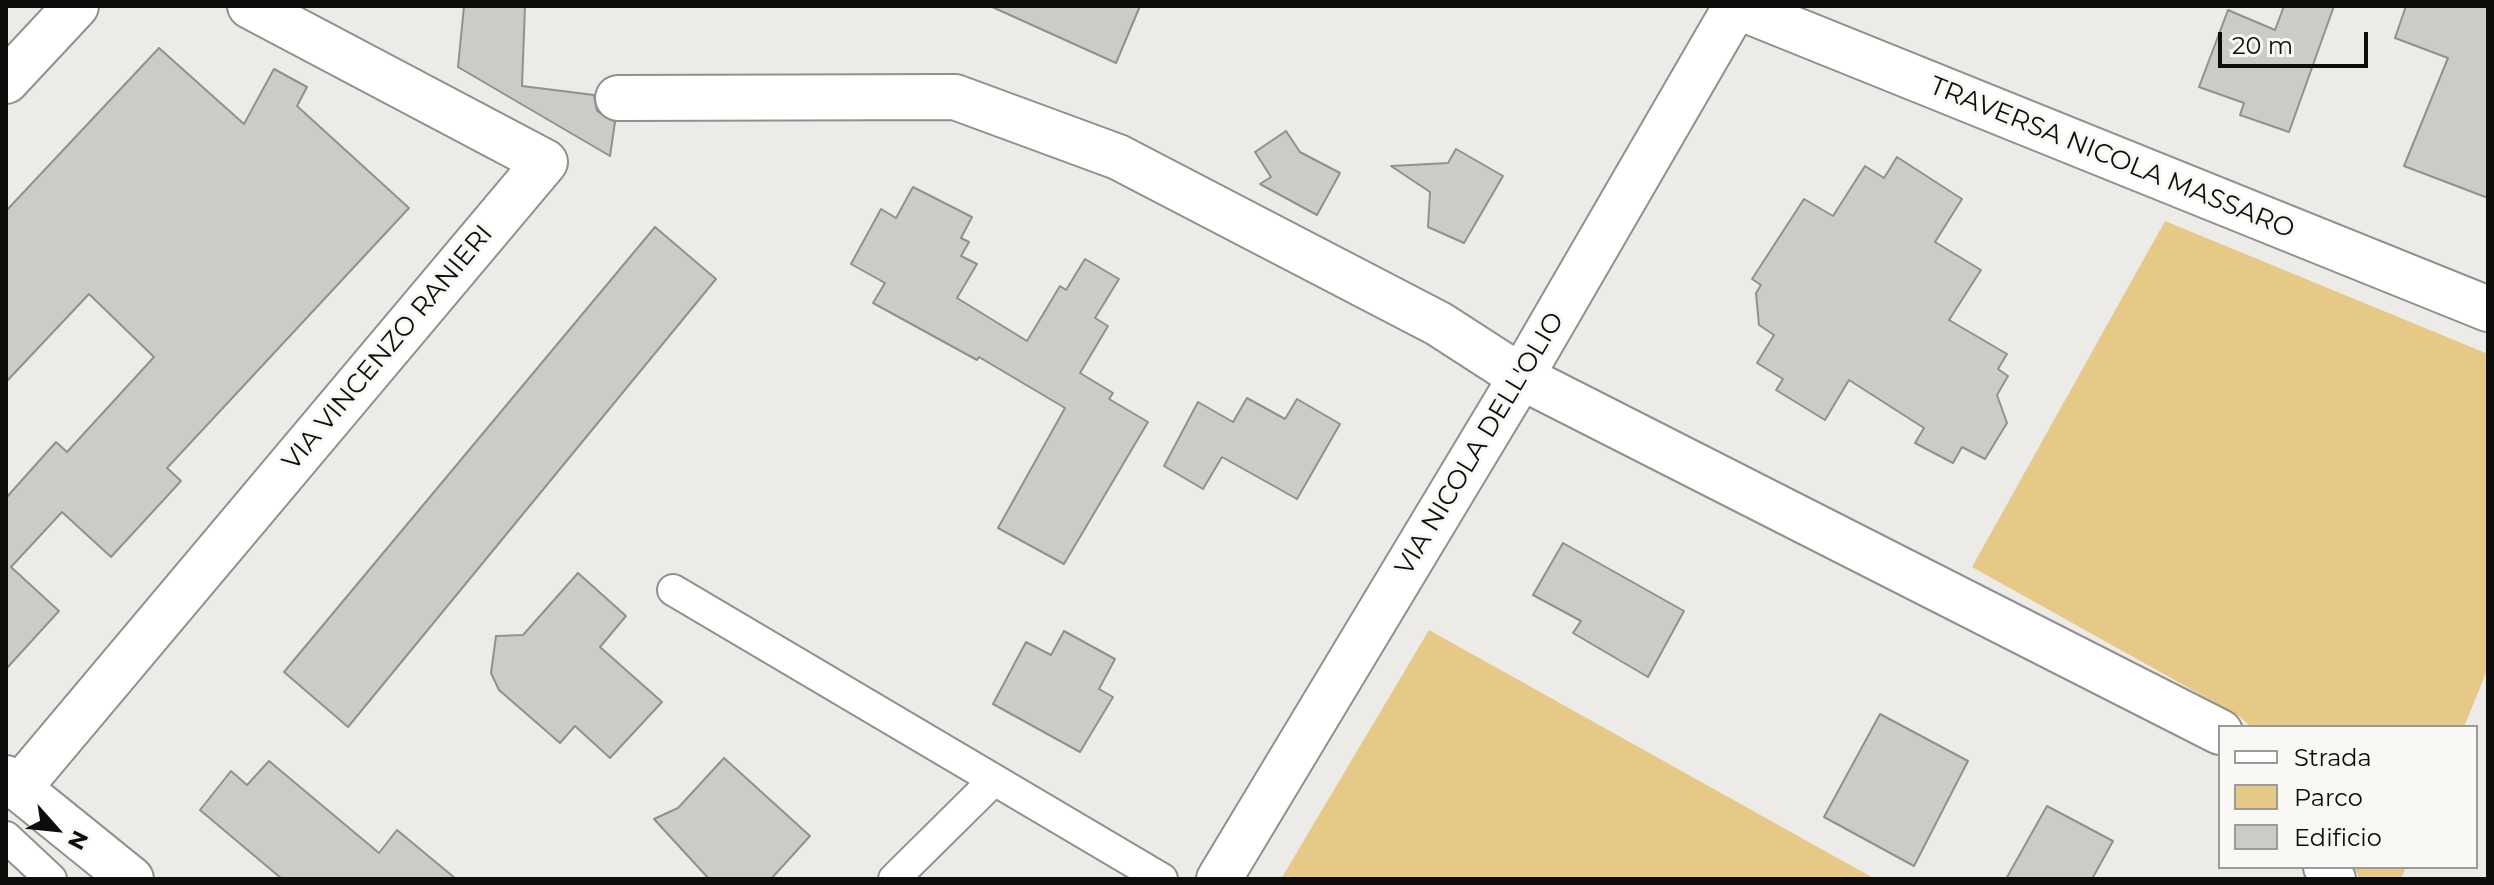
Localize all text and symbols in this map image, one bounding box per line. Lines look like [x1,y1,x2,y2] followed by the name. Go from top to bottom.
[2222,16,2372,66] scale bar
[2232,31,2293,60] text: 20 m
[1925,70,2299,246] street label: TRAVERSA NICOLA MASSARO
[276,219,500,477] street label: VIA VINCENZO RANIERI
[1389,307,1571,581] street label: VIA NICOLA DELL'OLIO
[2218,725,2478,869] legend
[2294,743,2372,772] text: Strada
[2294,783,2363,812] text: Parco
[16,789,96,869] north arrow
[2294,823,2382,852] text: Edificio
[62,826,94,854] text: N

